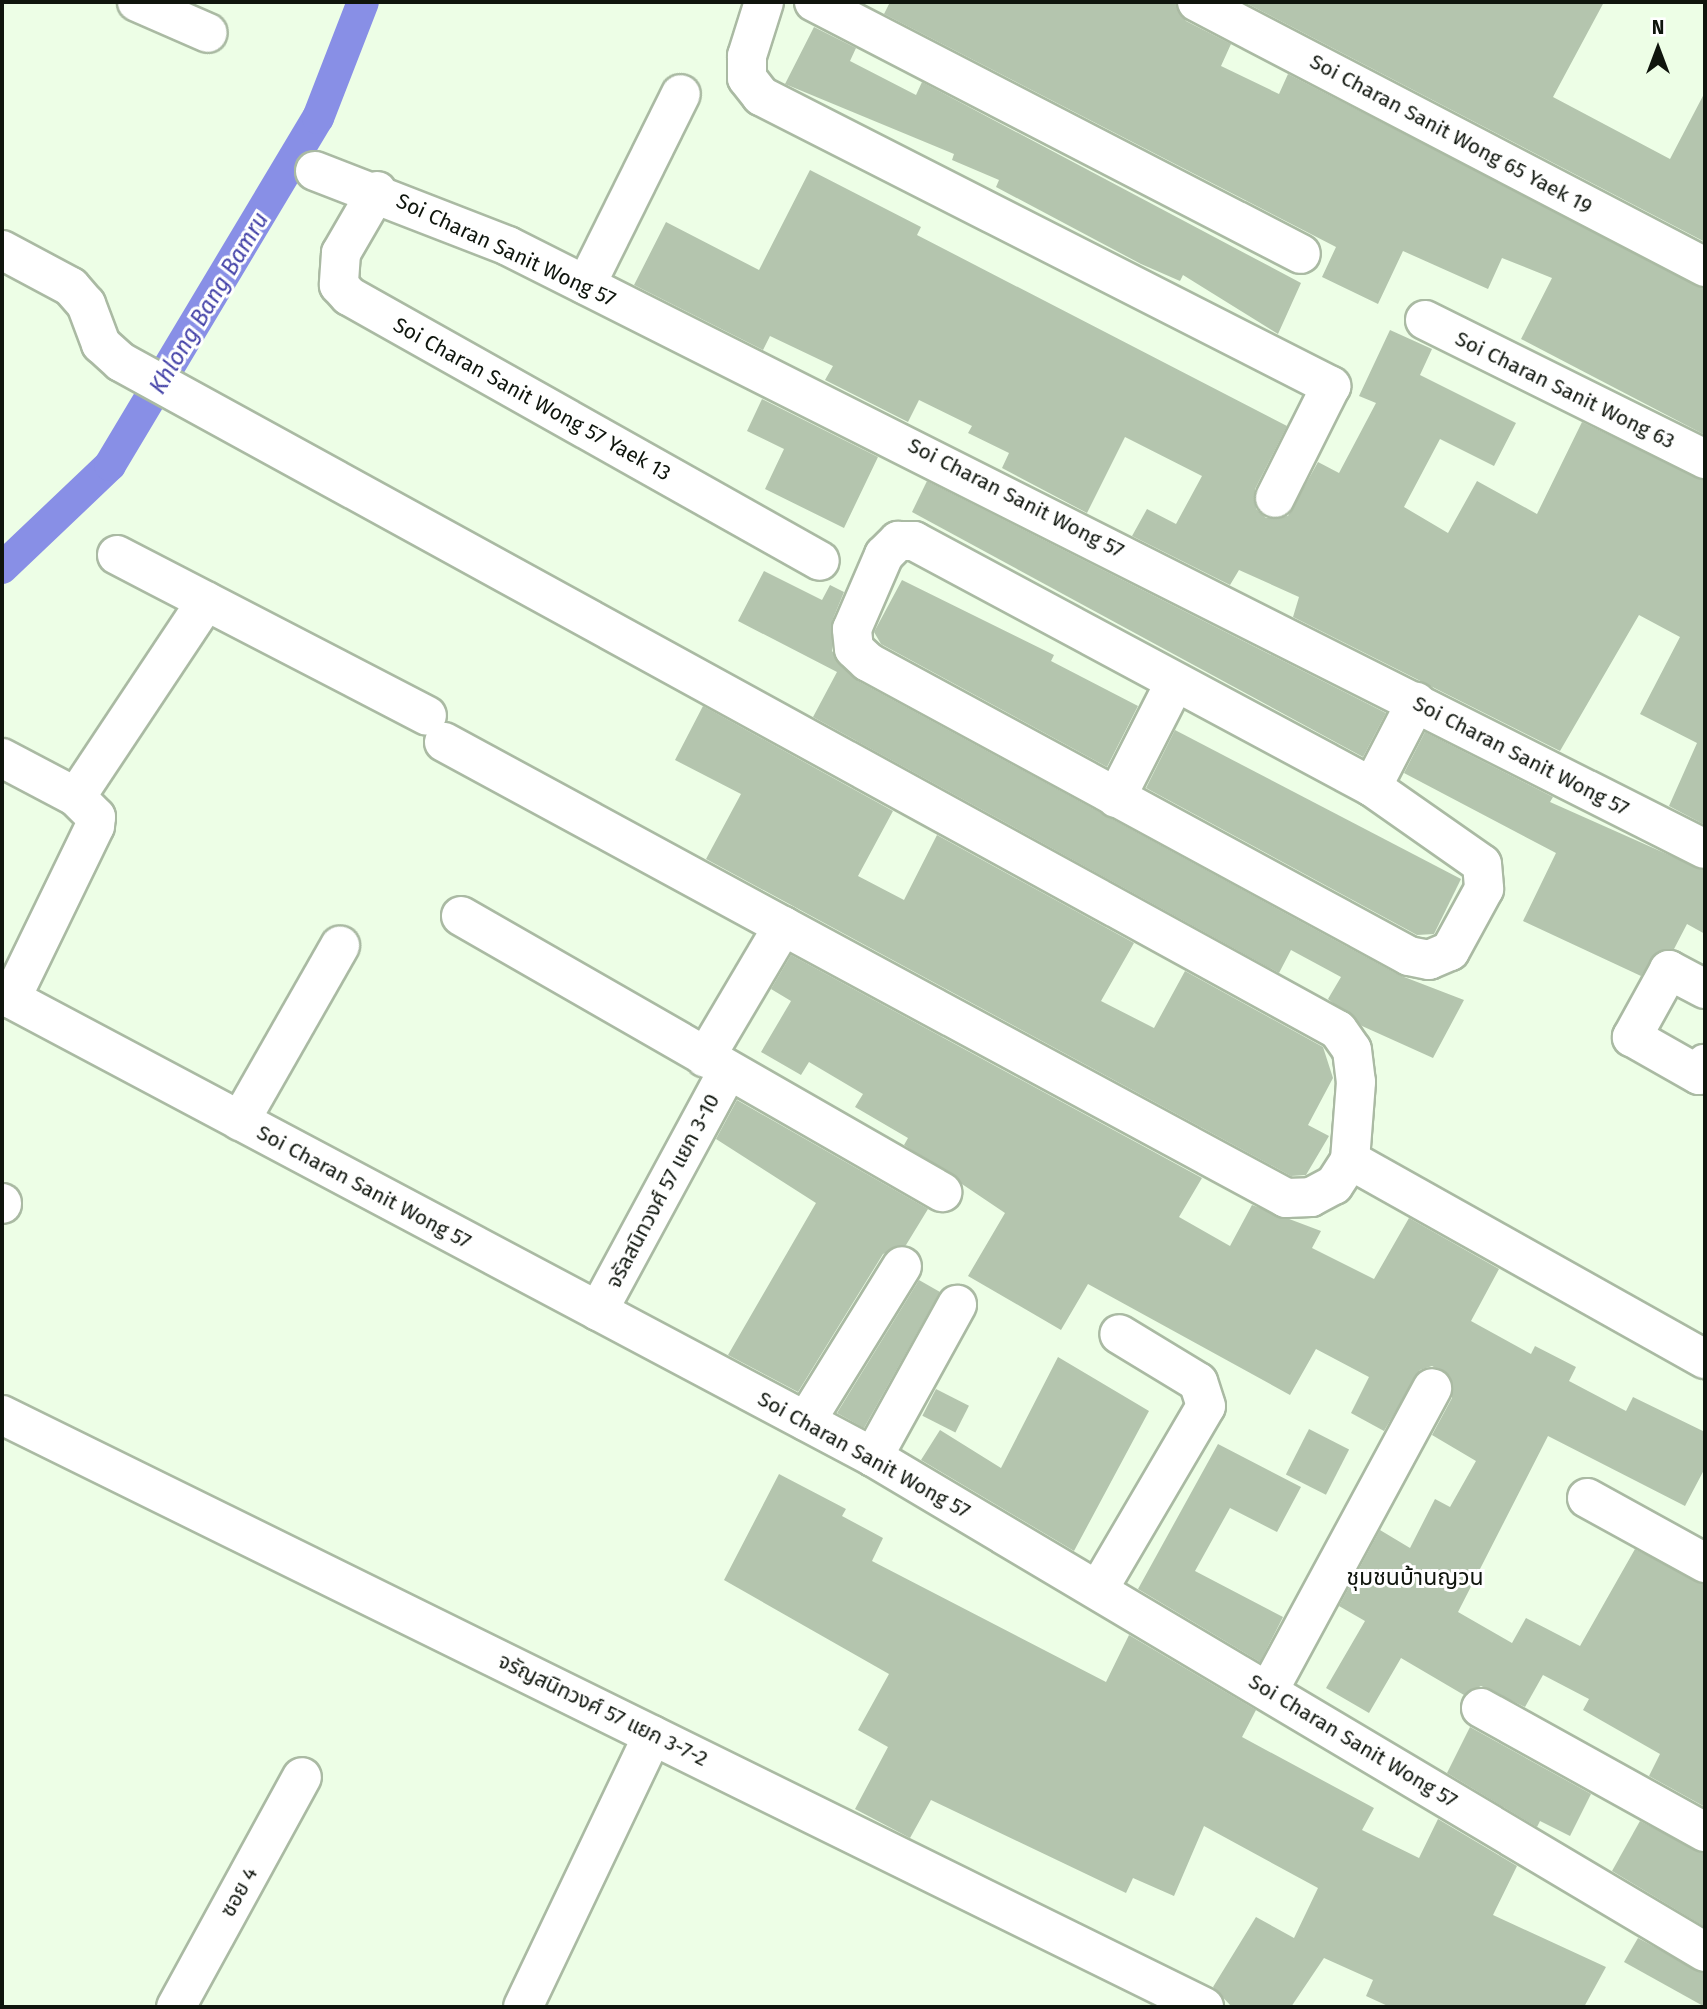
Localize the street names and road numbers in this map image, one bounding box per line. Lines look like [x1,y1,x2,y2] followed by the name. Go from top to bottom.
[1306,49,1596,219] street label: Soi Charan Sanit Wong 65 Yaek 19
[392,188,620,312] street label: Soi Charan Sanit Wong 57
[389,312,675,486] street label: Soi Charan Sanit Wong 57 Yaek 13
[1451,326,1679,454] street label: Soi Charan Sanit Wong 63
[904,433,1128,563] street label: Soi Charan Sanit Wong 57
[1409,691,1633,821] street label: Soi Charan Sanit Wong 57
[601,1089,725,1293] street label: จรัลสนิทวงศ์ 57 แยก 3-10
[253,1120,475,1254] street label: Soi Charan Sanit Wong 57
[753,1386,975,1524] street label: Soi Charan Sanit Wong 57
[494,1648,712,1772] street label: จรัญสนิทวงศ์ 57 แยก 3-7-2
[1244,1669,1462,1813] street label: Soi Charan Sanit Wong 57
[215,1863,263,1921] street label: ซอย 4

